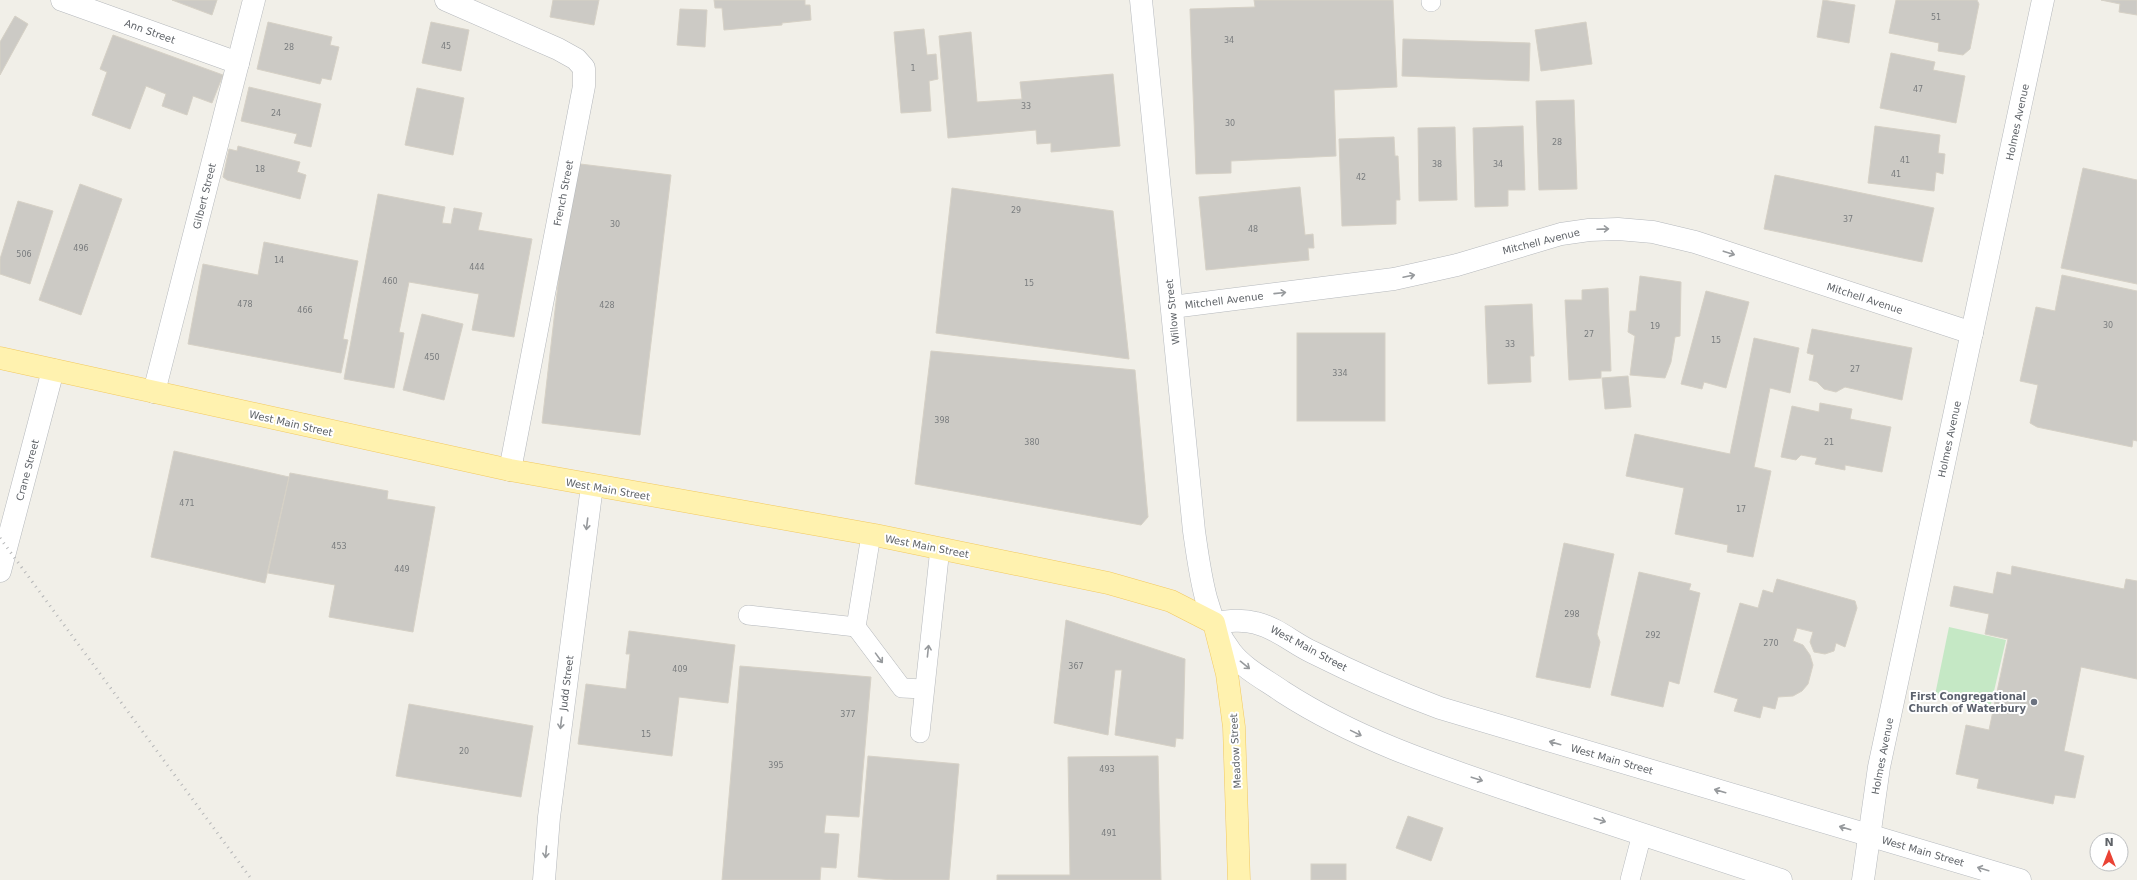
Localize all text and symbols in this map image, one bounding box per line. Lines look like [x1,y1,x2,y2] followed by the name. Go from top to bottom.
[1931,13,1941,22] house number: 51
[123,17,177,46] street label: Ann Street
[1224,36,1234,45] house number: 34
[441,42,451,51] house number: 45
[284,43,294,52] house number: 28
[910,64,916,73] house number: 1
[2004,83,2031,161] street label: Holmes Avenue
[1913,85,1923,94] house number: 47
[1021,102,1031,111] house number: 33
[271,109,281,118] house number: 24
[1225,119,1235,128] house number: 30
[1552,138,1562,147] house number: 28
[1900,156,1910,165] house number: 41
[552,159,575,227] street label: French Street
[1432,160,1442,169] house number: 38
[1493,160,1503,169] house number: 34
[191,162,218,230] street label: Gilbert Street
[255,165,265,174] house number: 18
[1891,170,1901,179] house number: 41
[1356,173,1366,182] house number: 42
[1011,206,1021,215] house number: 29
[1843,215,1853,224] house number: 37
[610,220,620,229] house number: 30
[1248,225,1258,234] house number: 48
[1596,225,1609,233] one-way arrow
[1501,227,1581,256] street label: Mitchell Avenue
[73,244,89,253] house number: 496
[16,250,32,259] house number: 506
[1723,250,1735,258] one-way arrow
[274,256,284,265] house number: 14
[469,263,485,272] house number: 444
[1402,271,1415,279] one-way arrow
[382,277,398,286] house number: 460
[1024,279,1034,288] house number: 15
[1164,279,1181,345] street label: Willow Street
[1825,281,1904,316] street label: Mitchell Avenue
[1184,290,1264,311] street label: Mitchell Avenue
[1273,290,1286,297] one-way arrow
[237,300,253,309] house number: 478
[599,301,615,310] house number: 428
[297,306,313,315] house number: 466
[2103,321,2113,330] house number: 30
[1650,322,1660,331] house number: 19
[1584,330,1594,339] house number: 27
[1711,336,1721,345] house number: 15
[1505,340,1515,349] house number: 33
[424,353,440,362] house number: 450
[1850,365,1860,374] house number: 27
[1332,369,1348,378] house number: 334
[1936,400,1963,478] street label: Holmes Avenue
[248,409,334,438] street label: West Main Street
[934,416,950,425] house number: 398
[14,438,41,502] street label: Crane Street
[1024,438,1040,447] house number: 380
[1824,438,1834,447] house number: 21
[565,477,651,502] street label: West Main Street
[179,499,195,508] house number: 471
[1736,505,1746,514] house number: 17
[583,517,591,530] one-way arrow
[884,533,970,560] street label: West Main Street
[331,542,347,551] house number: 453
[394,565,410,574] house number: 449
[1564,610,1580,619] house number: 298
[1269,624,1349,673] street label: West Main Street
[1645,631,1661,640] house number: 292
[1763,639,1779,648] house number: 270
[925,645,932,658] one-way arrow
[875,653,884,664] one-way arrow
[558,655,575,712] street label: Judd Street
[1239,661,1250,670] one-way arrow
[1068,662,1084,671] house number: 367
[672,665,688,674] house number: 409
[1909,691,2026,714] place label: First Congregational Church of Waterbury
[2029,697,2039,707] marker: First Congregational Church of Waterbury
[840,710,856,719] house number: 377
[1228,713,1243,789] street label: Meadow Street
[557,716,565,729] one-way arrow
[1870,717,1895,795] street label: Holmes Avenue
[641,730,651,739] house number: 15
[1349,730,1361,737] one-way arrow
[1549,739,1562,746] one-way arrow
[1569,742,1654,777] street label: West Main Street
[459,747,469,756] house number: 20
[768,761,784,770] house number: 395
[1099,765,1115,774] house number: 493
[1471,776,1483,784] one-way arrow
[1714,787,1727,794] one-way arrow
[1594,817,1607,824] one-way arrow
[1838,824,1851,831] one-way arrow
[1101,829,1117,838] house number: 491
[2089,832,2129,872] north arrow
[1880,834,1965,869] street label: West Main Street
[2104,836,2114,849] text: N
[542,845,550,858] one-way arrow
[1976,865,1989,872] one-way arrow

